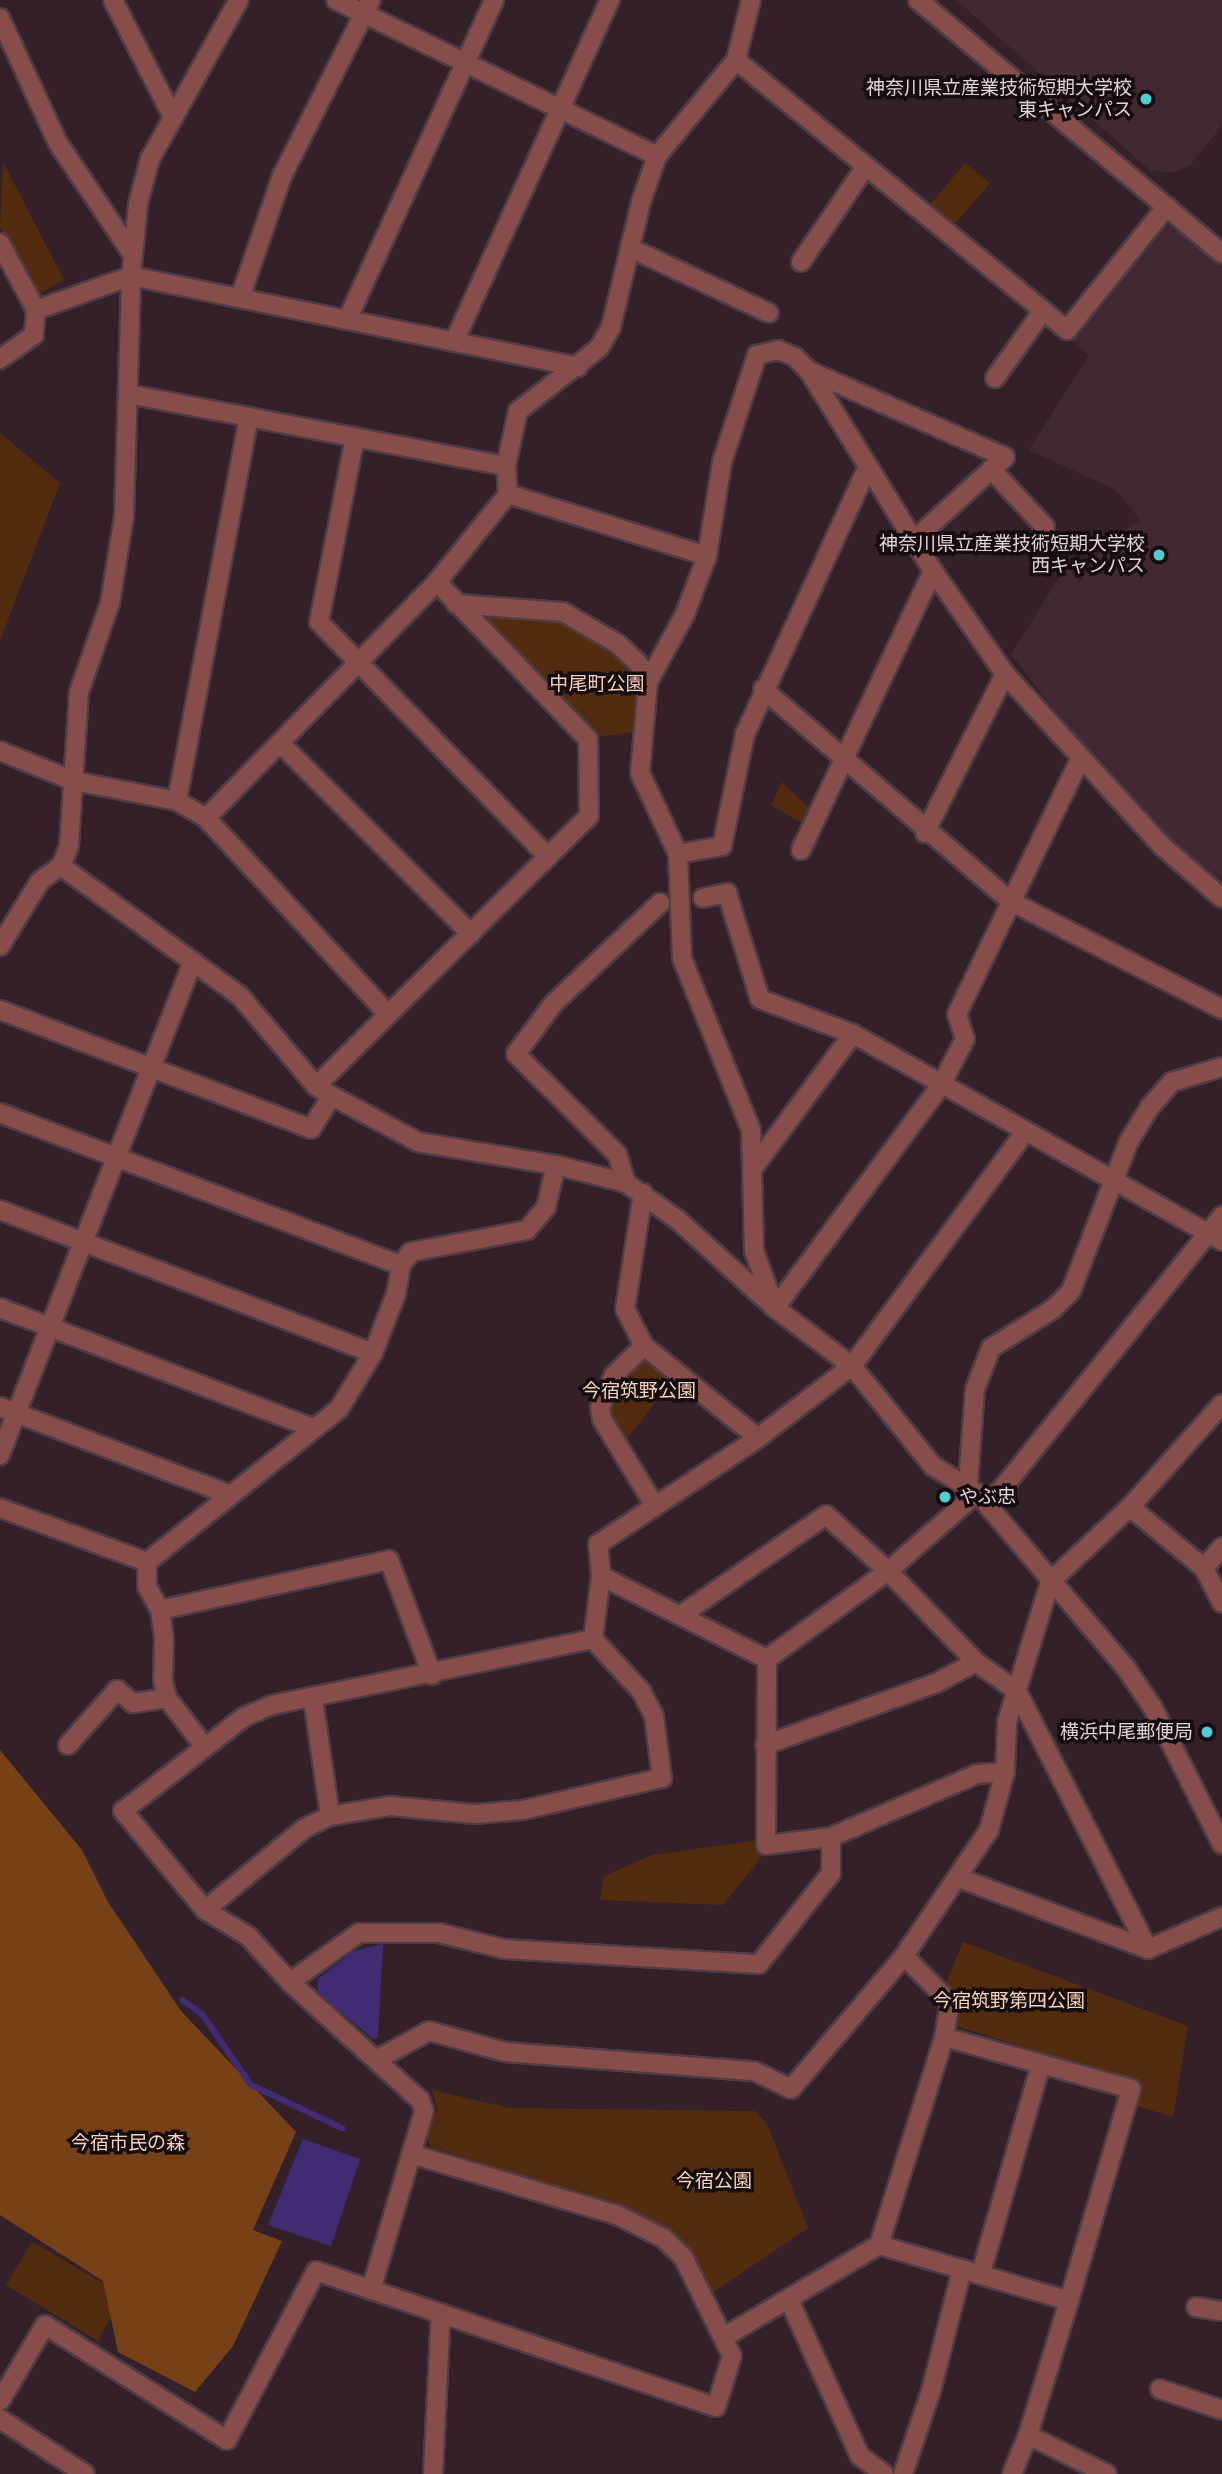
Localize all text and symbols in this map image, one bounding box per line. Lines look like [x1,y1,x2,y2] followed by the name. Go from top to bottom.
[866,77,1132,121] place label: 神奈川県立産業技術短期大学校 東キャンパス
[1138,91,1154,107] marker: 神奈川県立産業技術短期大学校 東キャンパス
[879,533,1145,577] place label: 神奈川県立産業技術短期大学校 西キャンパス
[1151,547,1167,563] marker: 神奈川県立産業技術短期大学校 西キャンパス
[550,673,644,695] park label: 中尾町公園
[582,1380,696,1402] park label: 今宿筑野公園
[959,1486,1016,1508] place label: やぶ忠
[937,1489,953,1505] marker: やぶ忠
[1060,1721,1193,1743] place label: 横浜中尾郵便局
[1199,1724,1215,1740] marker: 横浜中尾郵便局
[933,1990,1085,2012] park label: 今宿筑野第四公園
[71,2132,185,2154] park label: 今宿市民の森
[676,2170,752,2192] park label: 今宿公園

